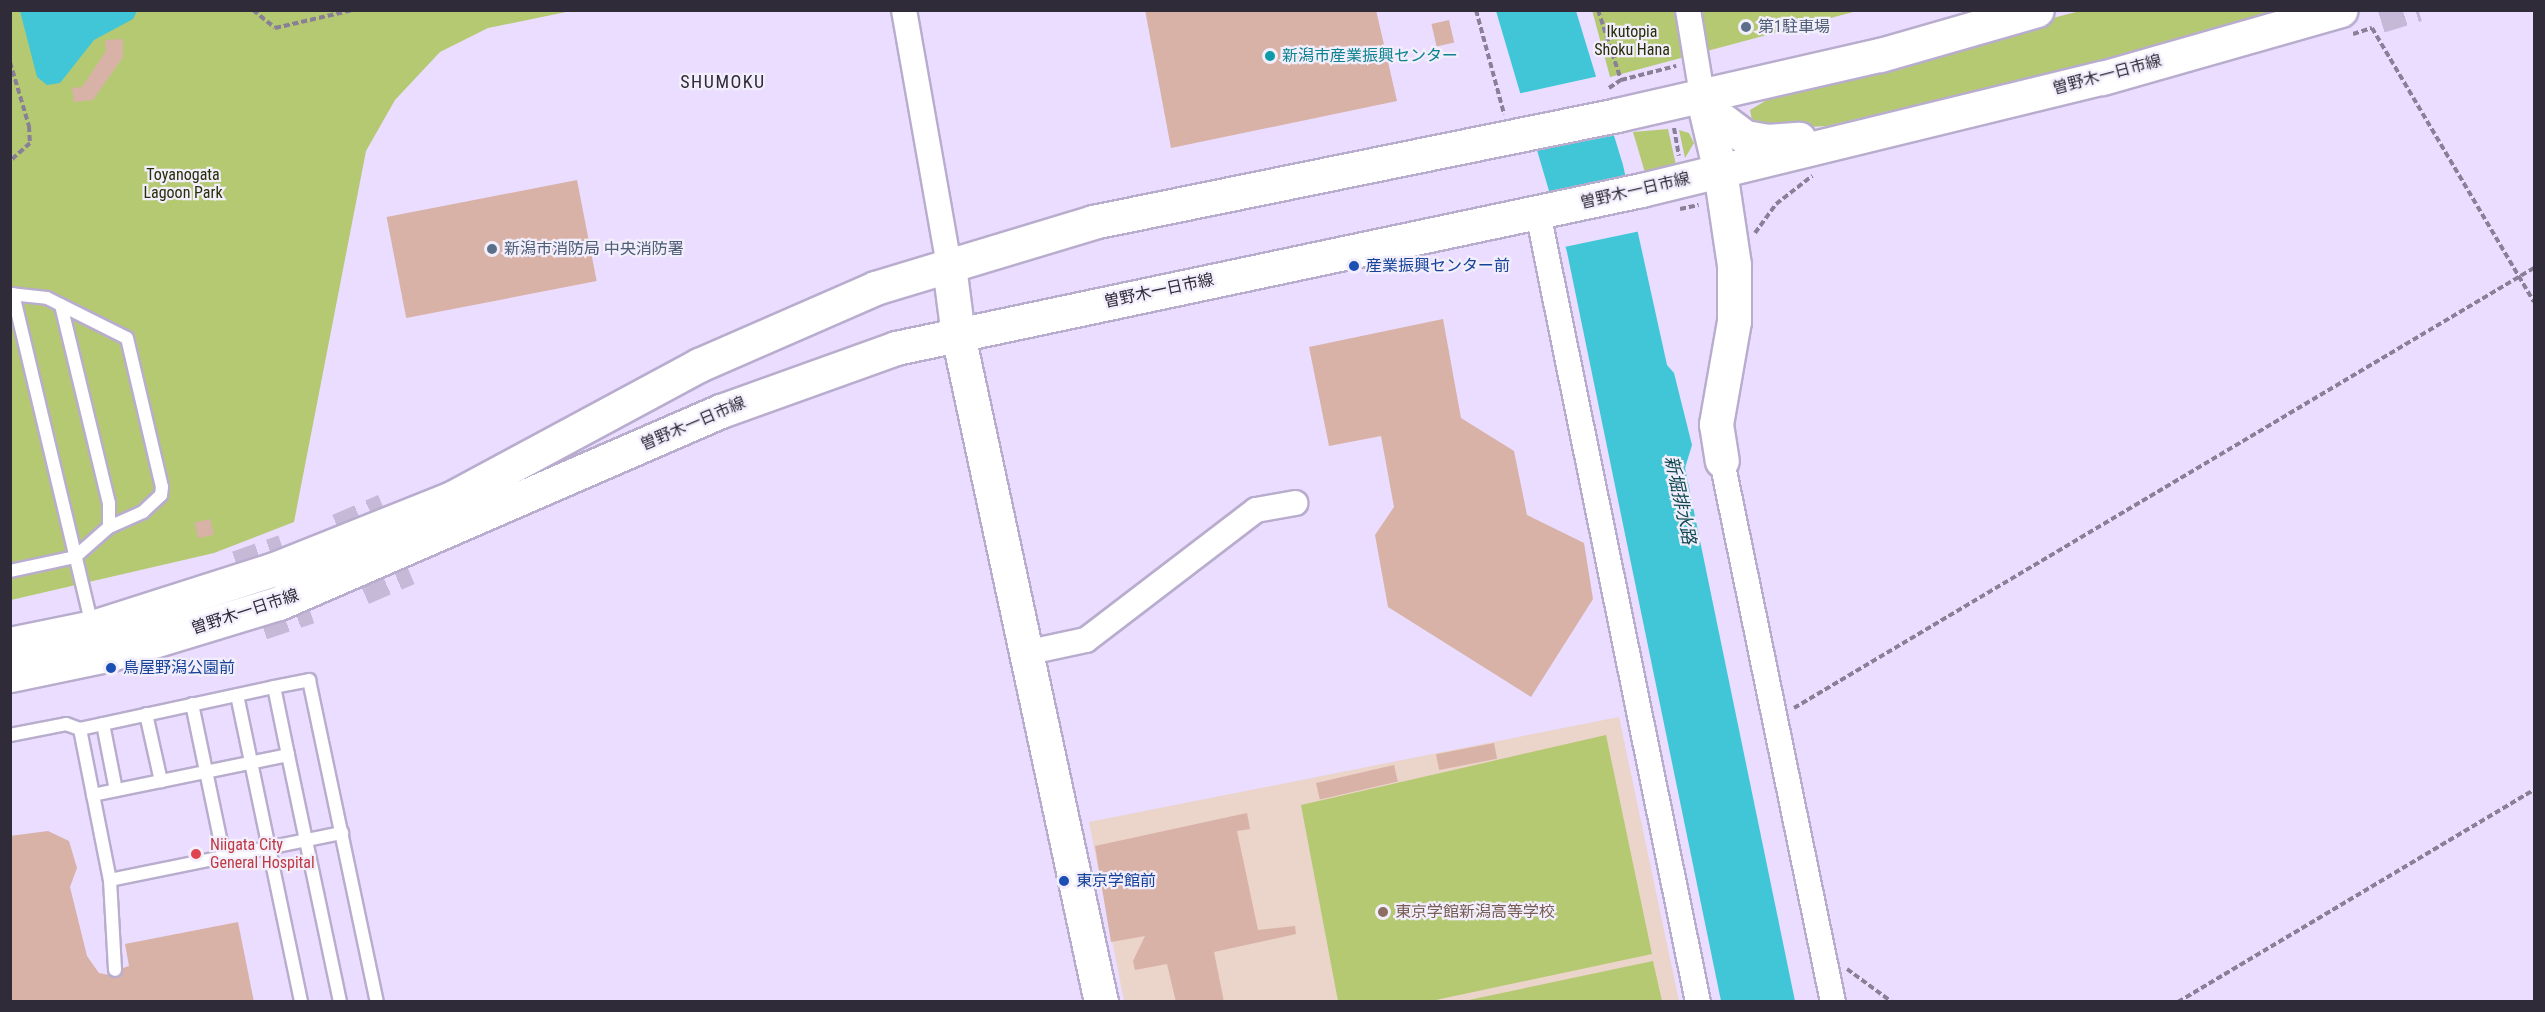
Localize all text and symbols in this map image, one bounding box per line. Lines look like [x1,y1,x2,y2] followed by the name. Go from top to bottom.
[1758,17,1830,37] place label: 第1駐車場
[1739,20,1753,34] marker: 第1駐車場
[1594,22,1670,60] park label: Ikutopia Shoku Hana
[1282,46,1458,66] place label: 新潟市産業振興センター
[1263,49,1277,63] marker: 新潟市産業振興センター
[2050,51,2164,99] street label: 曽野木一日市線
[680,71,766,93] district label: SHUMOKU
[143,165,223,203] park label: Toyanogata Lagoon Park
[1578,169,1692,213] street label: 曽野木一日市線
[504,239,684,259] place label: 新潟市消防局 中央消防署
[485,242,499,256] marker: 新潟市消防局 中央消防署
[1366,256,1510,276] place label: 産業振興センター前
[1347,259,1361,273] marker: 産業振興センター前
[1102,270,1216,312] street label: 曽野木一日市線
[638,393,748,455] street label: 曽野木一日市線
[1660,454,1700,546] water label: 新堀排水路
[189,586,301,638] street label: 曽野木一日市線
[123,658,235,678] place label: 鳥屋野潟公園前
[104,661,118,675] marker: 鳥屋野潟公園前
[210,835,315,873] place label: Niigata City General Hospital
[187,845,205,863] marker: Niigata City General Hospital
[1076,871,1156,891] place label: 東京学館前
[1057,874,1071,888] marker: 東京学館前
[1395,902,1555,922] place label: 東京学館新潟高等学校
[1376,905,1390,919] marker: 東京学館新潟高等学校

